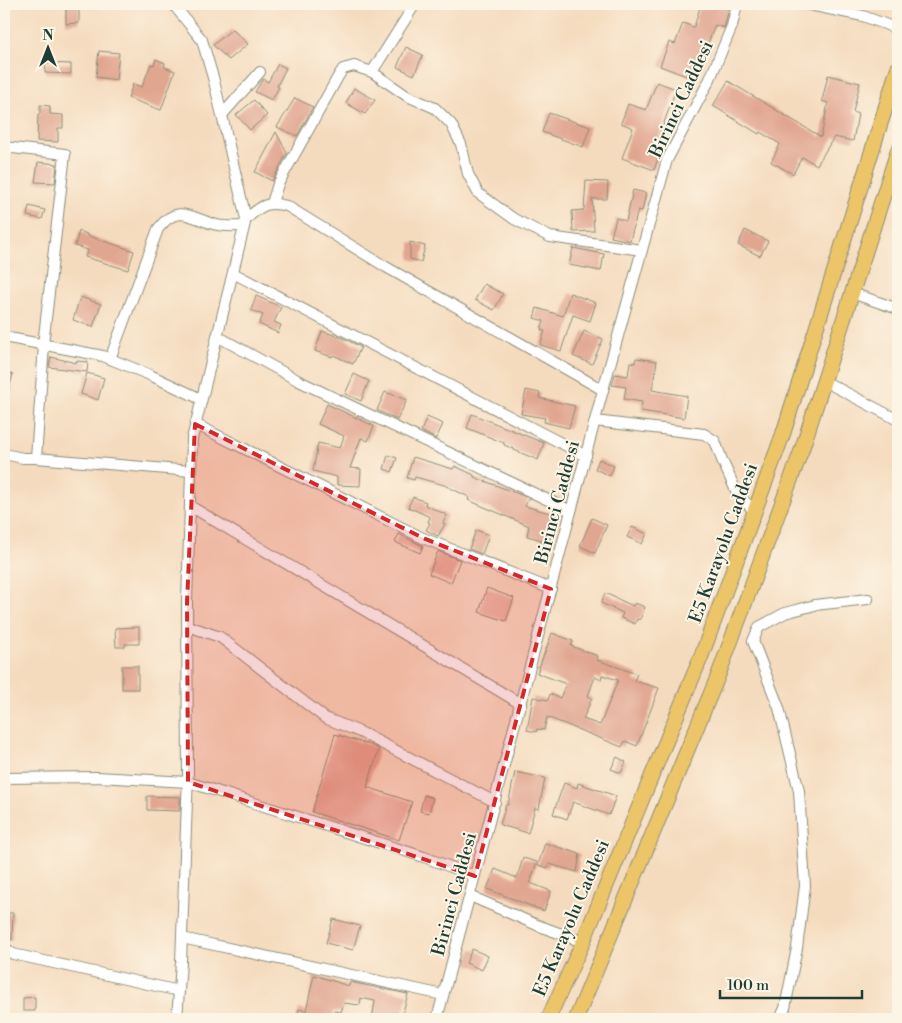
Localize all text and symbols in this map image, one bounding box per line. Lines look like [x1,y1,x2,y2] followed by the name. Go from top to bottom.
[22,22,72,72] north arrow
[42,27,54,45] text: N
[644,37,719,163] street label: Birinci Caddesi
[530,438,585,567] street label: Birinci Caddesi
[684,460,763,626] street label: E5 Karayolu Caddesi
[427,830,482,959] street label: Birinci Caddesi
[528,836,615,1000] street label: E5 Karayolu Caddesi
[720,968,862,1000] scale bar
[727,976,769,995] text: 100 m

